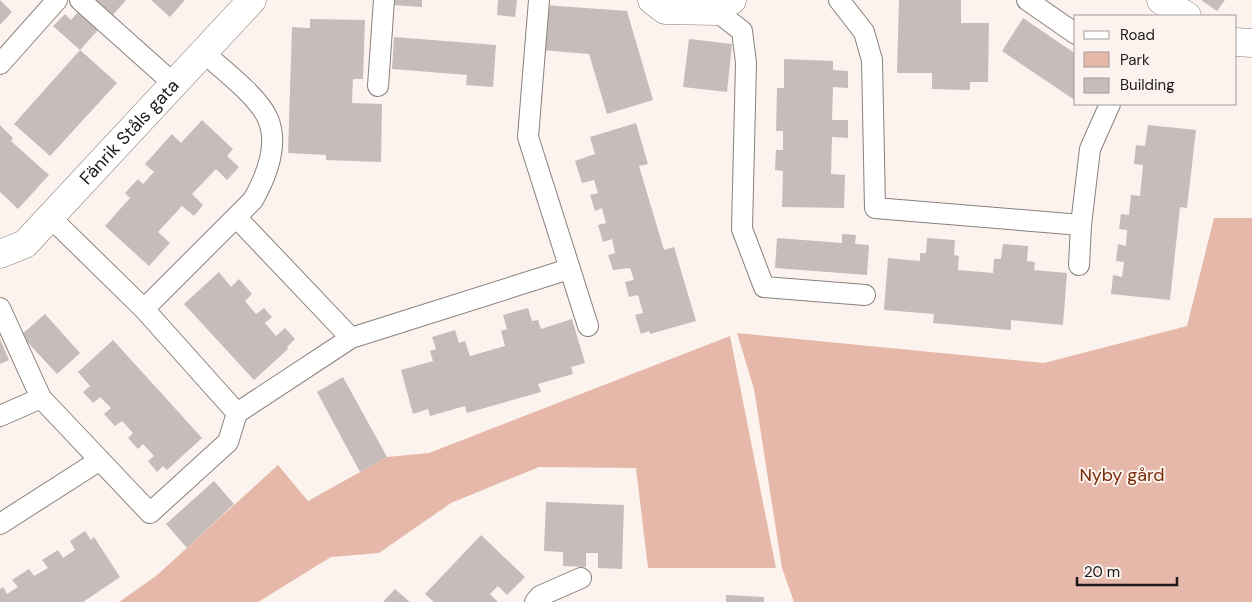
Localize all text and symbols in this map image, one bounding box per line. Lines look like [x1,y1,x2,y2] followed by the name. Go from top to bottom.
[1074,15,1237,105] legend
[1120,25,1155,45] text: Road
[1120,50,1150,70] text: Park
[74,74,184,190] street label: Fänrik Ståls gata
[1120,75,1175,95] text: Building
[1079,463,1165,487] park label: Nyby gård
[1077,554,1177,586] scale bar
[1084,562,1120,582] text: 20 m

